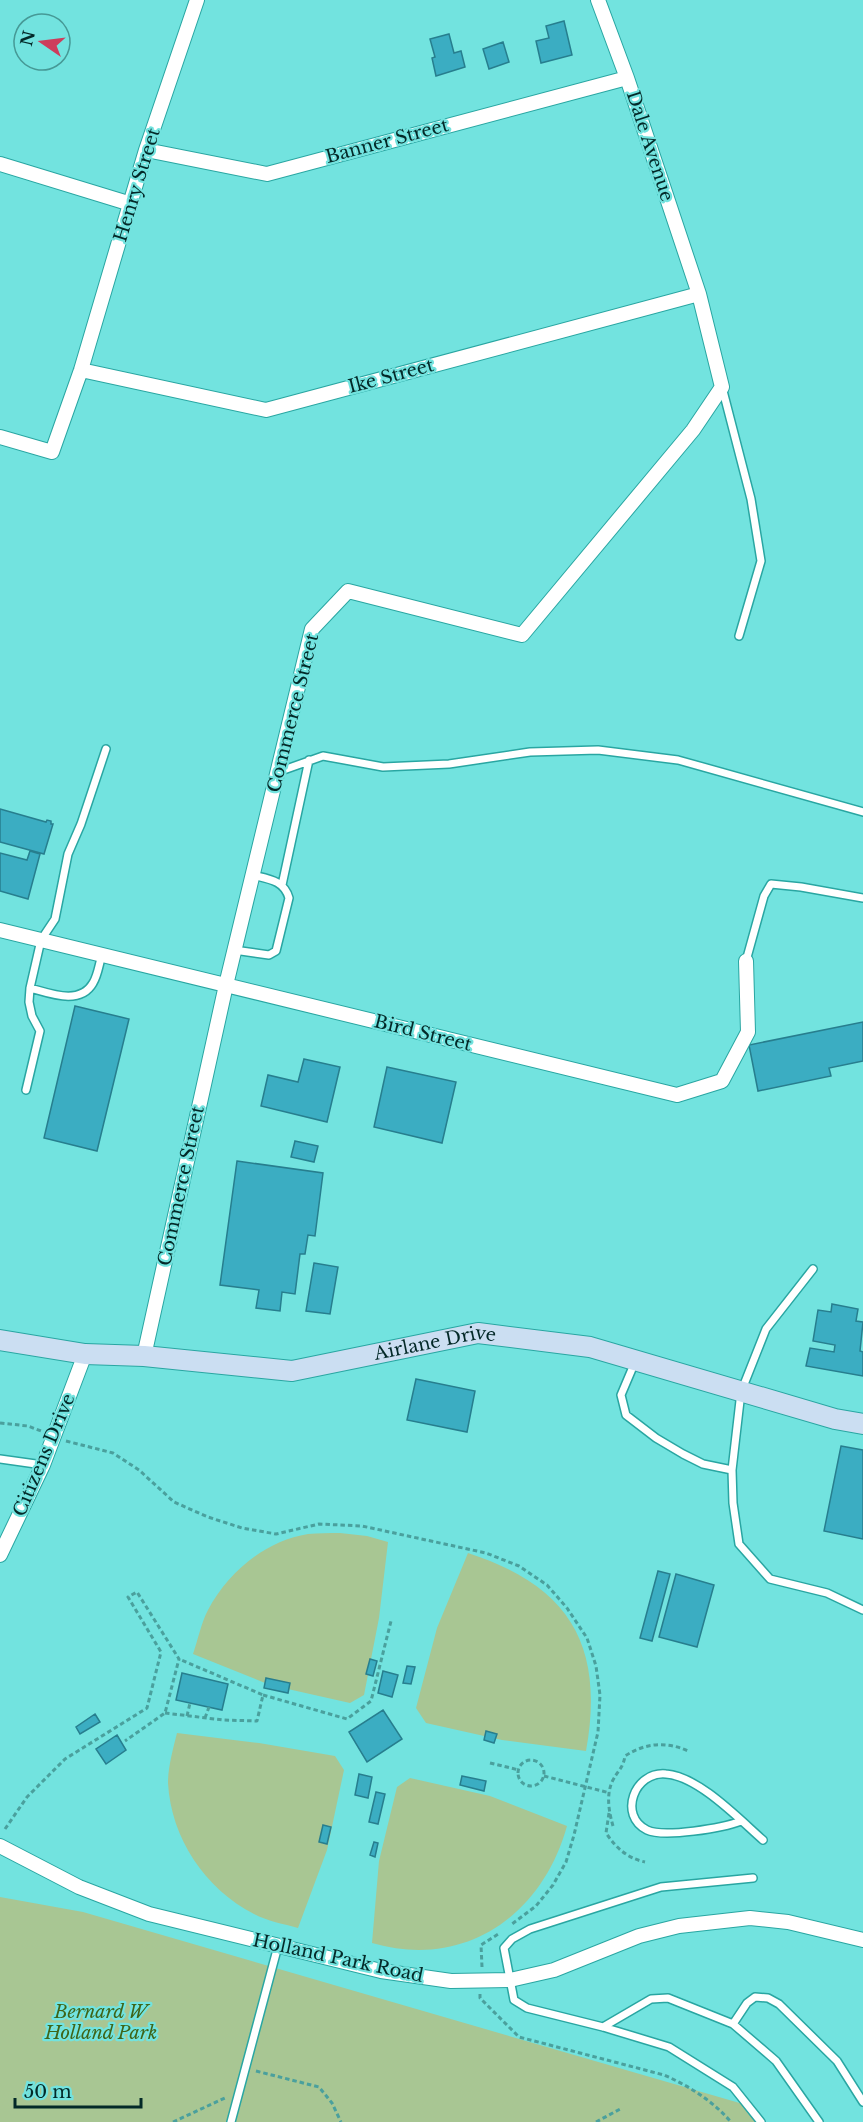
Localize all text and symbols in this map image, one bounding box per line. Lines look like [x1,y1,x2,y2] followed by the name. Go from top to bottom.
[12,12,72,72] north arrow
[16,29,39,48] text: N
[622,88,678,204] street label: Dale Avenue
[323,114,451,168] street label: Banner Street
[109,125,165,245] street label: Henry Street
[346,354,436,398] street label: Ike Street
[263,631,323,795] street label: Commerce Street
[372,1010,474,1056] street label: Bird Street
[153,1104,209,1268] street label: Commerce Street
[371,1322,497,1365] street label: Airlane Drive
[8,1390,80,1520] street label: Citizens Drive
[251,1929,425,1987] street label: Holland Park Road
[44,2001,157,2044] park label: Bernard W Holland Park
[15,2071,141,2109] scale bar
[24,2081,72,2103] text: 50 m

